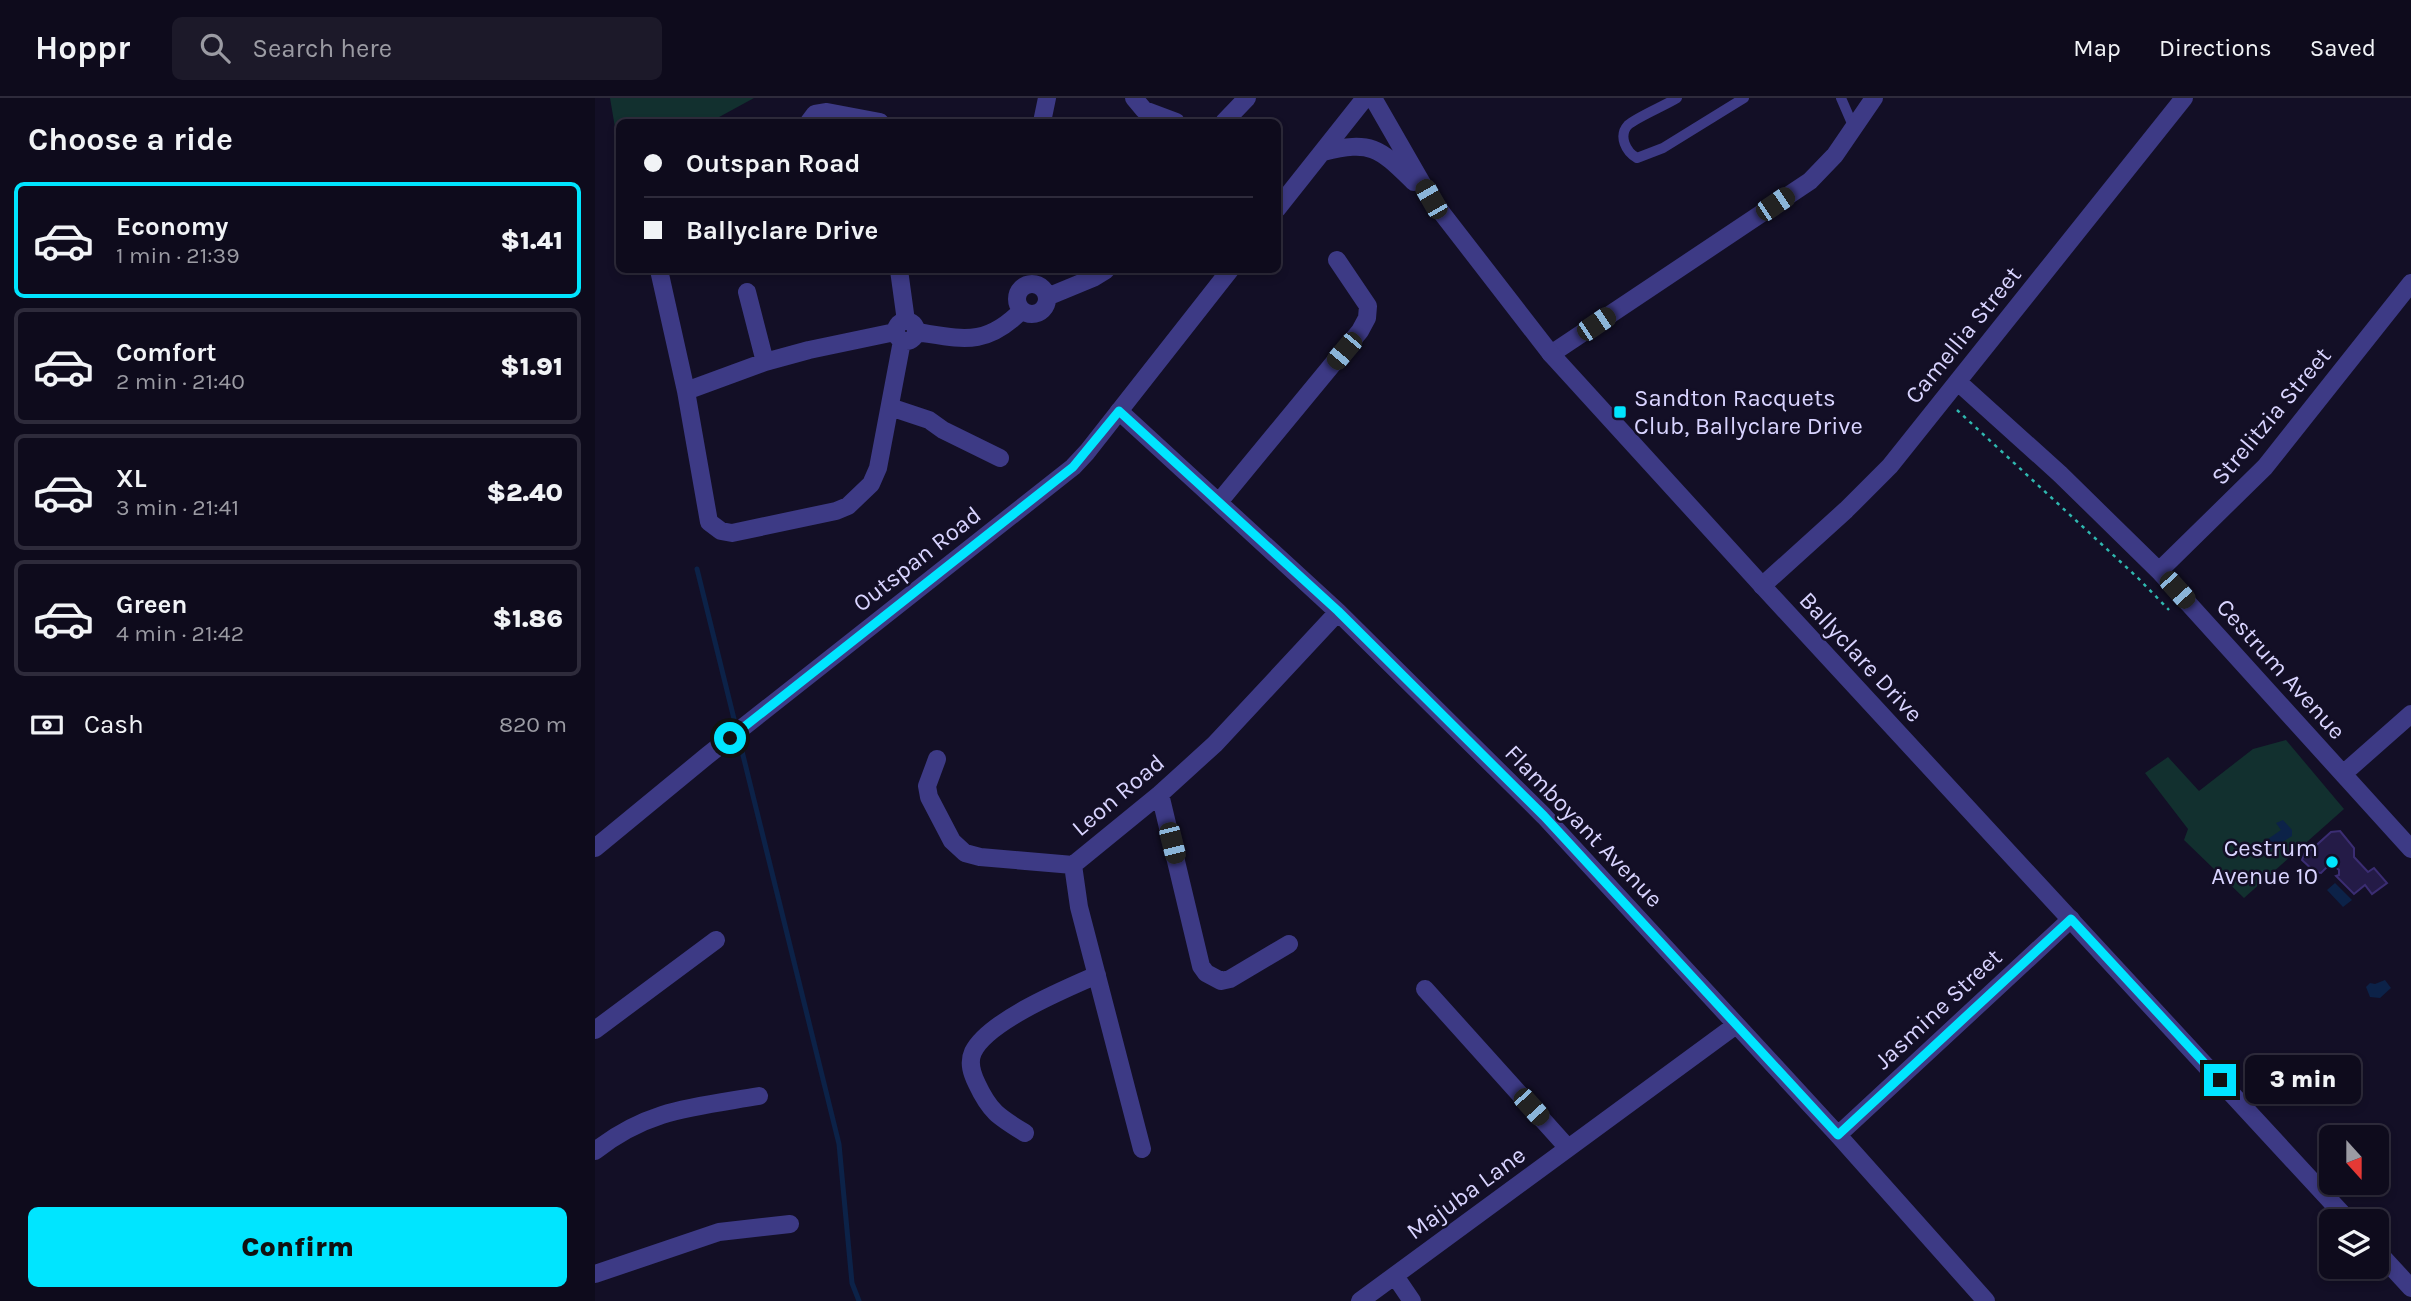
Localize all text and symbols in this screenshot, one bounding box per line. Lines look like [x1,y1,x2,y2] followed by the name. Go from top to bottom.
[172,17,662,80] search box
[35,29,130,67] text: Hoppr
[196,29,234,67] icon: search
[252,33,392,64] text: Search here
[2073,34,2121,62] text: Map
[2159,34,2272,62] text: Directions
[2310,34,2376,62] text: Saved
[28,121,233,158] text: Choose a ride
[686,148,861,179] text: Outspan Road
[1412,176,1451,222] car
[1752,184,1799,224] car
[32,209,95,272] icon: car
[116,211,228,242] text: Economy
[686,215,878,246] text: Ballyclare Drive
[500,225,563,256] text: $1.41
[116,242,240,269] text: 1 min · 21:39
[1899,261,2027,409] street label: Camellia Street
[1573,304,1620,344] car
[1323,328,1366,374] car
[32,335,95,398] icon: car
[116,337,217,368] text: Comfort
[2205,342,2337,490] street label: Strelitzia Street
[500,351,563,382] text: $1.91
[116,368,245,395] text: 2 min · 21:40
[1634,384,1863,440] place label: Sandton Racquets Club, Ballyclare Drive
[1612,404,1628,420] marker: Sandton Racquets Club, Ballyclare Drive
[32,461,95,524] icon: car
[116,463,147,494] text: XL
[486,477,563,508] text: $2.40
[116,494,239,521] text: 3 min · 21:41
[848,500,986,618] street label: Outspan Road
[2156,567,2199,613] car
[1794,586,1928,728] street label: Ballyclare Drive
[32,587,95,650] icon: car
[116,589,188,620] text: Green
[2211,593,2351,745] street label: Cestrum Avenue
[493,603,563,634] text: $1.86
[116,620,244,647] text: 4 min · 21:42
[28,706,66,744] icon: cash
[84,709,144,740] text: Cash
[499,711,567,738] text: 820 m
[714,722,746,754] route start
[1499,739,1669,913] street label: Flamboyant Avenue
[1066,748,1170,842] street label: Leon Road
[1157,820,1188,866] car
[2211,834,2318,890] place label: Cestrum Avenue 10
[2324,854,2340,870] marker: Cestrum Avenue 10
[1869,943,2007,1075] street label: Jasmine Street
[2245,1056,2360,1104] callout: 3 min
[2204,1064,2236,1096] route end
[2270,1066,2336,1093] text: 3 min
[1510,1084,1553,1130] car
[2319,1125,2389,1195] north arrow
[2319,1125,2389,1279] map controls
[1401,1141,1531,1245] street label: Majuba Lane
[28,1207,567,1287] button: Confirm
[2319,1209,2389,1279] button: layers

